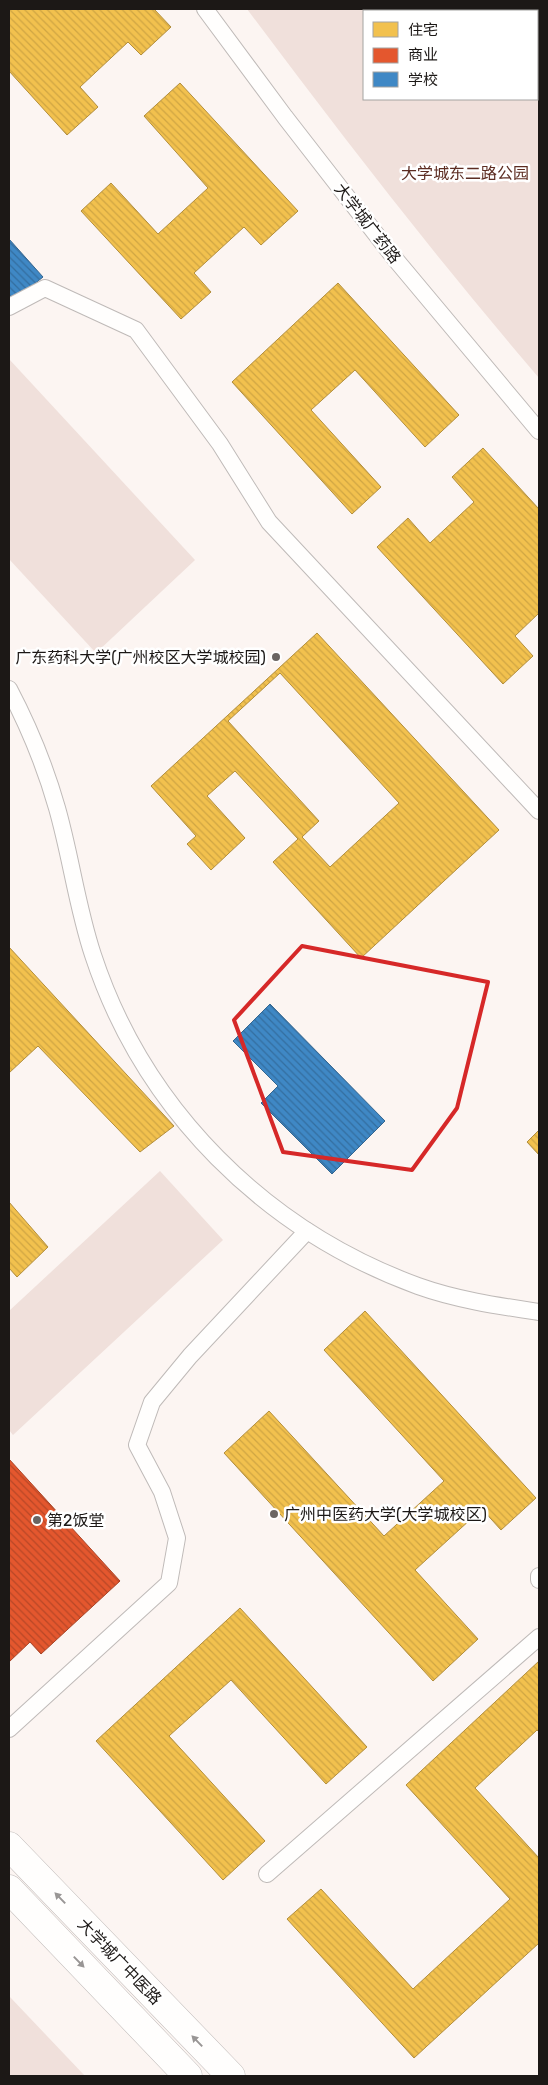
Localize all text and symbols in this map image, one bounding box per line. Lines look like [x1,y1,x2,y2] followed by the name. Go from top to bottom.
[363,10,538,100] legend
[408,21,438,39] text: 住宅
[408,46,438,64] text: 商业
[408,71,438,89] text: 学校
[401,164,529,183] park label: 大学城东二路公园
[331,180,405,267] street label: 大学城广药路
[15,648,266,667] place label: 广东药科大学(广州校区大学城校园)
[270,651,282,663] marker: 广东药科大学(广州校区大学城校园)
[284,1505,487,1524] place label: 广州中医药大学(大学城校区)
[268,1508,280,1520] marker: 广州中医药大学(大学城校区)
[47,1511,104,1530] place label: 第2饭堂
[31,1514,43,1526] marker: 第2饭堂
[55,1892,67,1904] one-way arrow
[74,1914,165,2008] street label: 大学城广中医路
[73,1956,85,1968] one-way arrow
[191,2035,203,2047] one-way arrow

